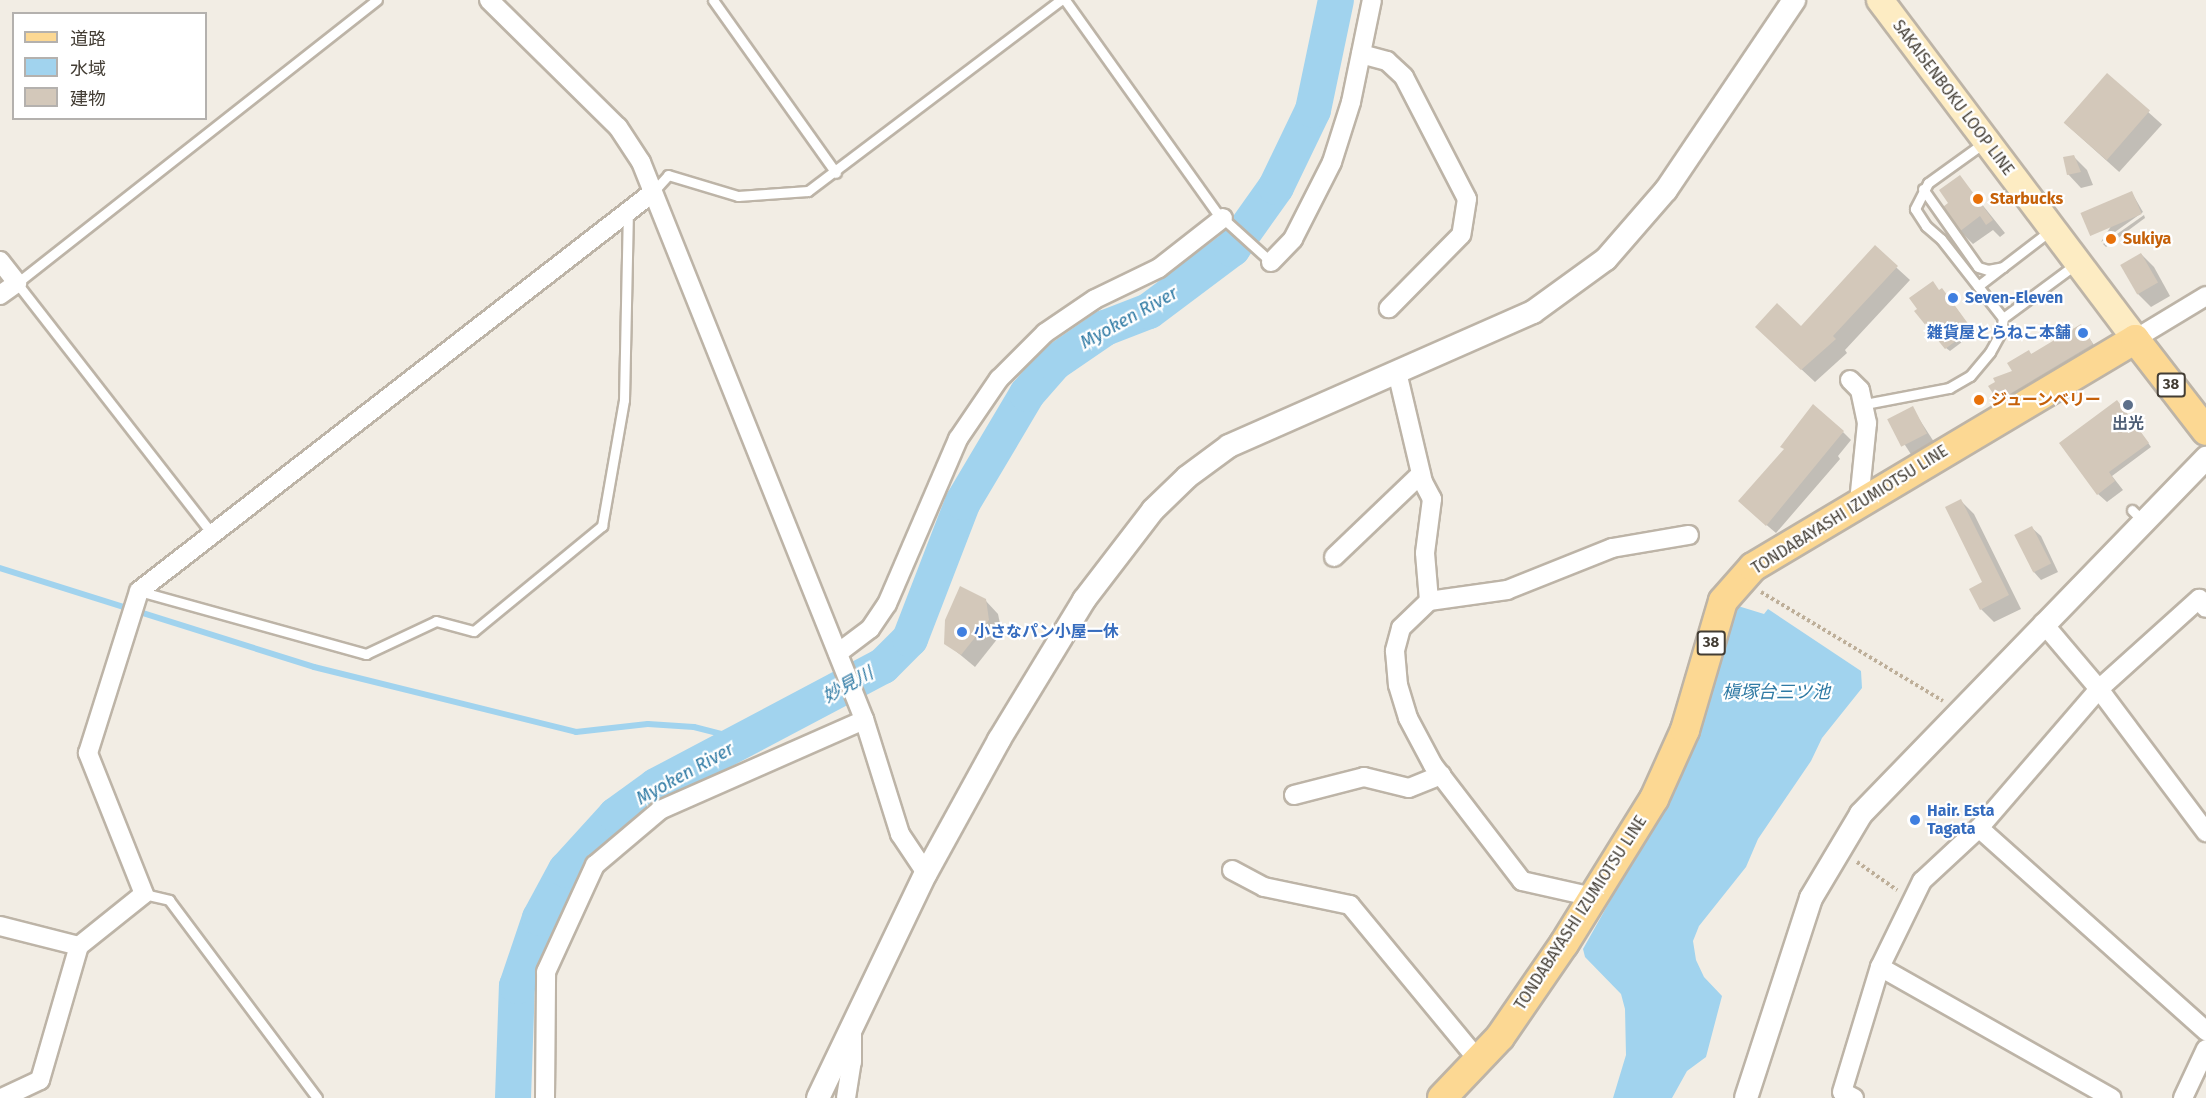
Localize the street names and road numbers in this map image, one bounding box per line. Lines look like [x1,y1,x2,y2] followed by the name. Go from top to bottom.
[1888,17,2018,179] street label: SAKAISENBOKU LOOP LINE
[2156,373,2186,397] road number: 38
[1748,442,1952,578] street label: TONDABAYASHI IZUMIOTSU LINE
[1696,631,1726,655] road number: 38
[1511,812,1651,1014] street label: TONDABAYASHI IZUMIOTSU LINE

